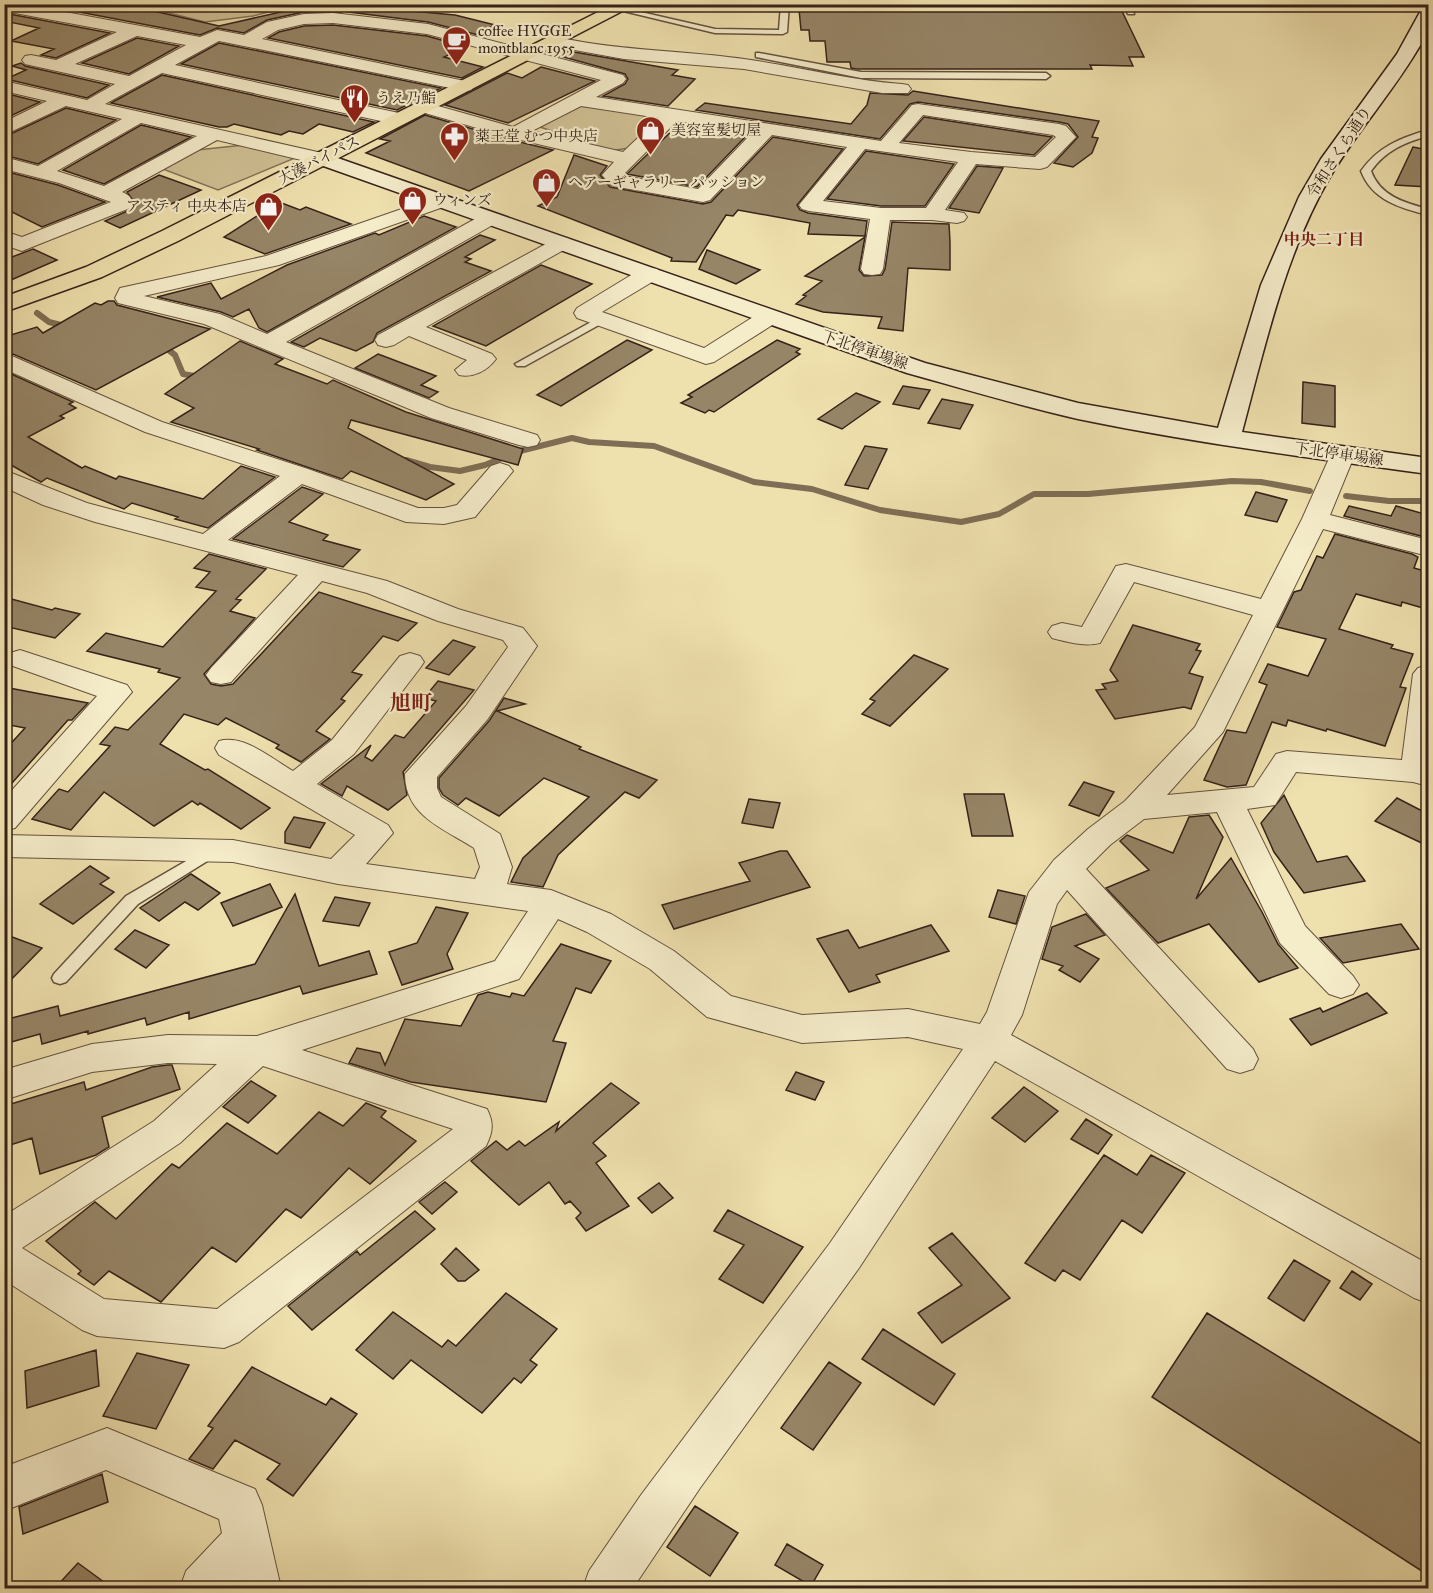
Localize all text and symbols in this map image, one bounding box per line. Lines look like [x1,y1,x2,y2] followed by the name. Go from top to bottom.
[478,22,575,57] place label: coffee HYGGE montblanc 1955
[441,24,473,66] cafe icon: coffee HYGGE montblanc 1955
[339,82,371,124] restaurant icon: うえ乃鮨
[376,89,436,107] place label: うえ乃鮨
[1303,103,1375,201] street label: 令和さくら通り
[634,114,666,156] shop icon: 美容室髪切屋
[438,120,470,162] pharmacy icon: 薬王堂 むつ中央店
[671,121,761,139] place label: 美容室髪切屋
[475,127,598,145] place label: 薬王堂 むつ中央店
[275,132,363,188] street label: 大湊バイパス
[531,166,563,208] shop icon: ヘアーギャラリー パッション
[568,173,765,191] place label: ヘアーギャラリー パッション
[396,184,428,226] shop icon: ウィンズ
[252,190,284,232] shop icon: アスティ 中央本店
[433,191,492,209] place label: ウィンズ
[126,197,247,215] place label: アスティ 中央本店
[1284,230,1364,249] district label: 中央二丁目
[820,327,910,373] street label: 下北停車場線
[1293,439,1385,469] street label: 下北停車場線
[390,690,432,716] district label: 旭町

